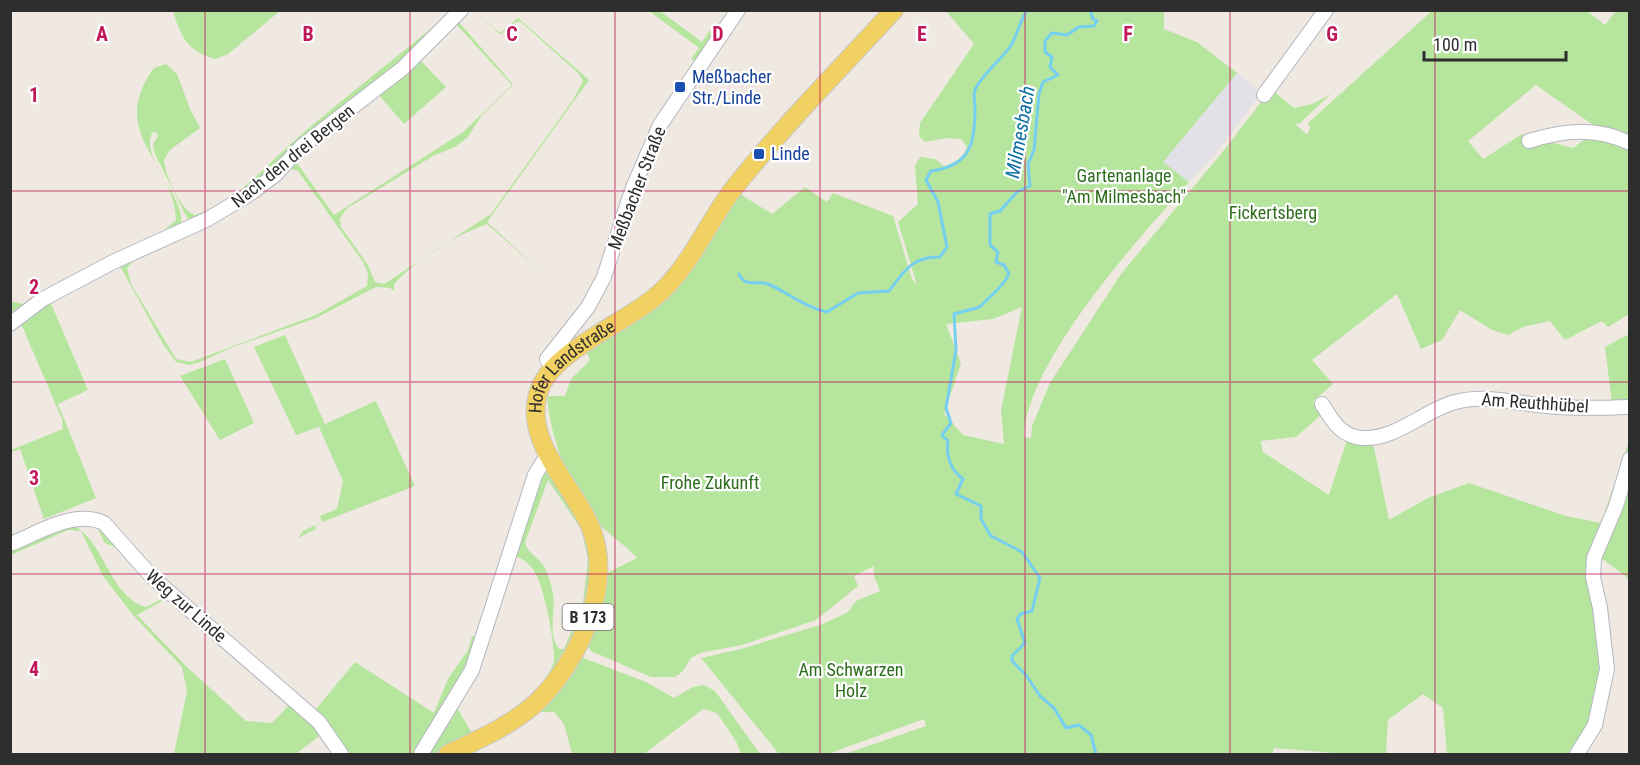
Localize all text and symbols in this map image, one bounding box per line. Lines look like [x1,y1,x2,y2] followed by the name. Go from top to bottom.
[96,22,108,46] text: A
[302,22,314,46] text: B
[506,22,518,46] text: C
[712,22,724,46] text: D
[917,22,927,46] text: E
[1123,22,1133,46] text: F
[1326,22,1338,46] text: G
[1424,24,1566,62] scale bar
[1433,34,1477,55] text: 100 m
[692,66,772,108] place label: Meßbacher Str./Linde
[673,80,687,94] marker: Meßbacher Str./Linde
[29,83,39,107] text: 1
[1000,84,1040,180] water label: Milmesbach
[227,100,358,212] street label: Nach den drei Bergen
[603,123,670,252] street label: Meßbacher Straße
[771,143,810,164] place label: Linde
[752,147,766,161] marker: Linde
[1062,165,1186,207] park label: Gartenanlage "Am Milmesbach"
[1229,202,1317,223] park label: Fickertsberg
[29,275,39,299] text: 2
[524,315,619,414] street label: Hofer Landstraße
[1481,388,1589,417] street label: Am Reuthhübel
[29,466,39,490] text: 3
[661,472,759,493] park label: Frohe Zukunft
[142,565,231,646] street label: Weg zur Linde
[562,604,614,630] road number: B 173
[29,657,39,681] text: 4
[798,659,904,701] park label: Am Schwarzen Holz

